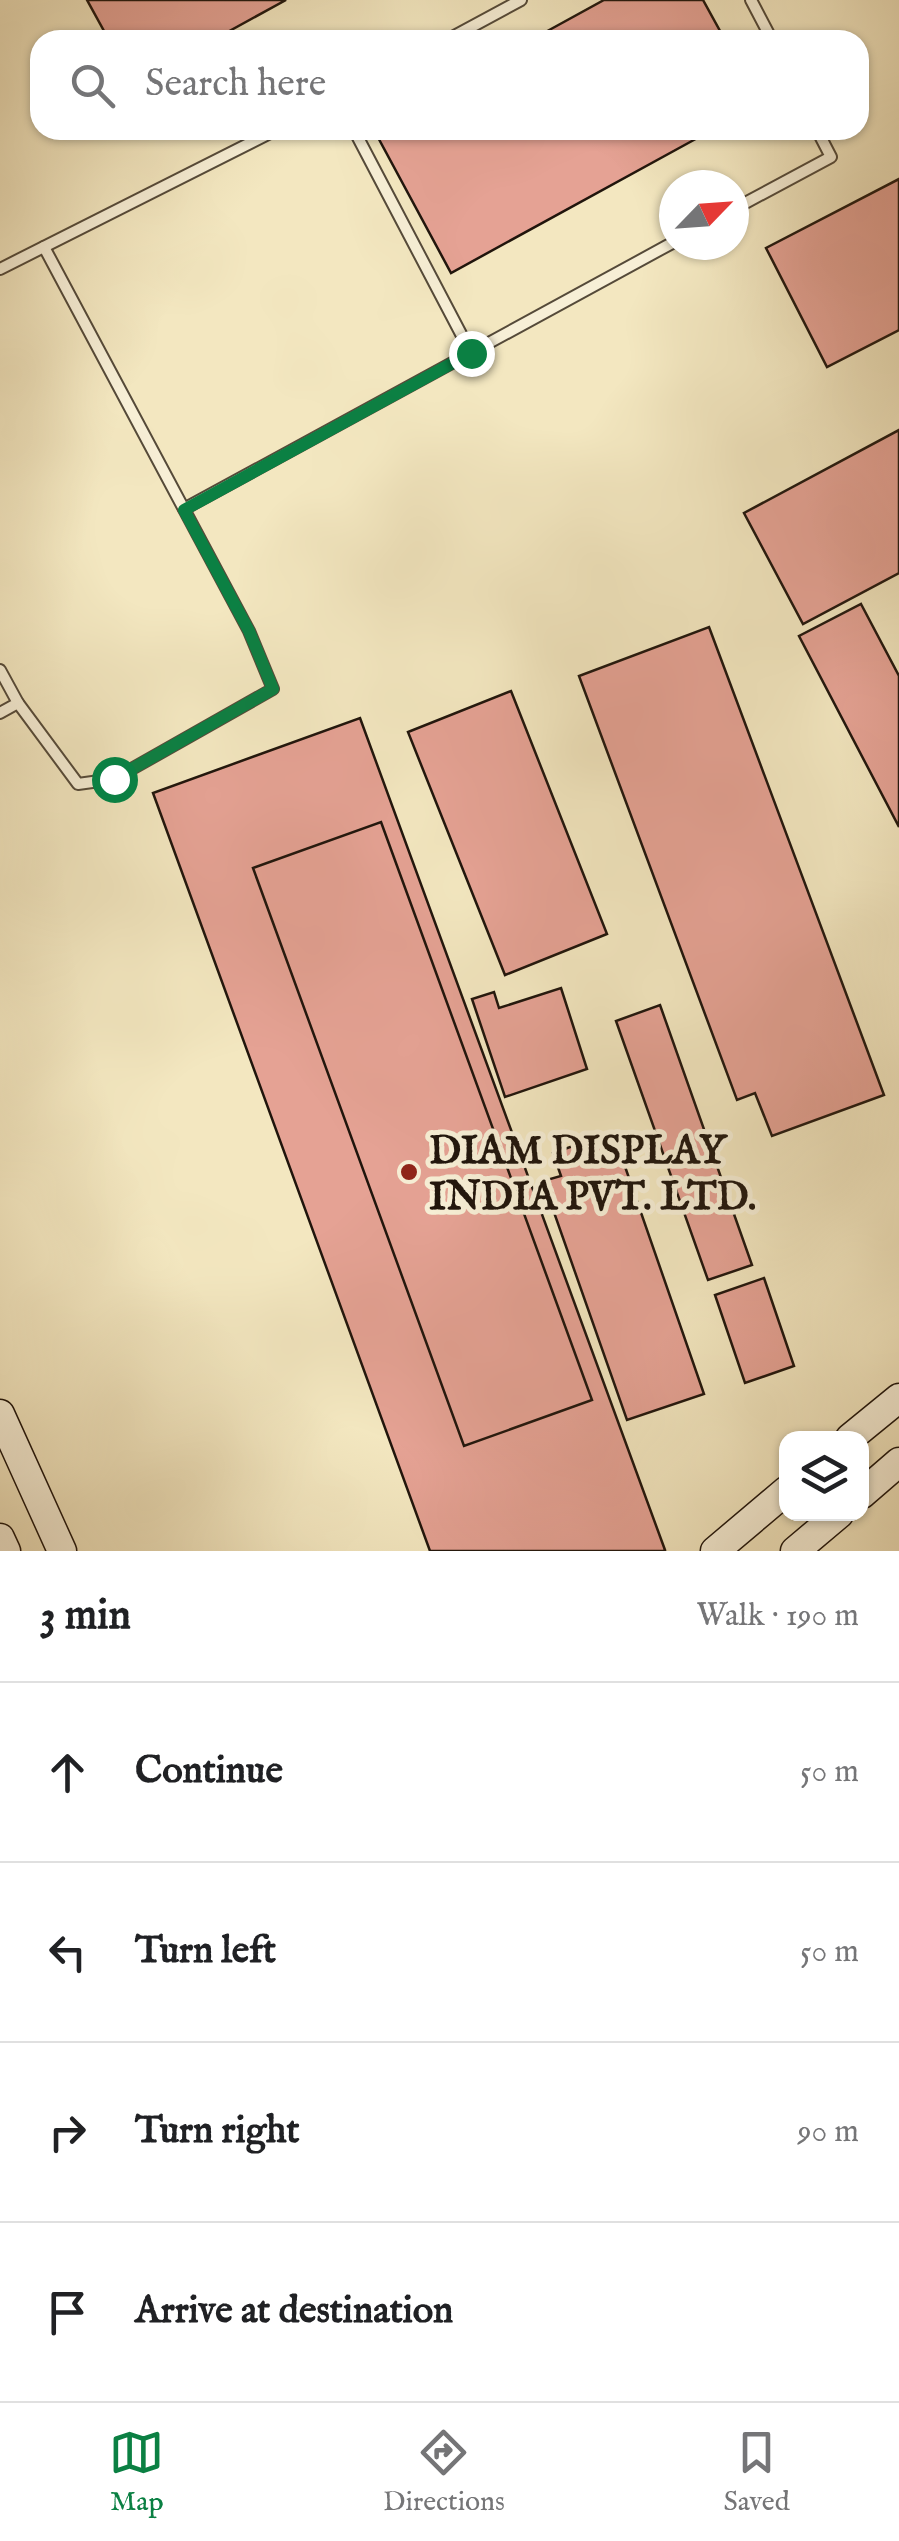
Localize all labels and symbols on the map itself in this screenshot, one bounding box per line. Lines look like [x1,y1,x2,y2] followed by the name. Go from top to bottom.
[659,170,749,260] north arrow
[449,331,495,377] route end
[92,757,138,803] route start
[429,1127,756,1224] place label: DIAM DISPLAY INDIA PVT. LTD.
[398,1161,420,1183] marker: DIAM DISPLAY INDIA PVT. LTD.

